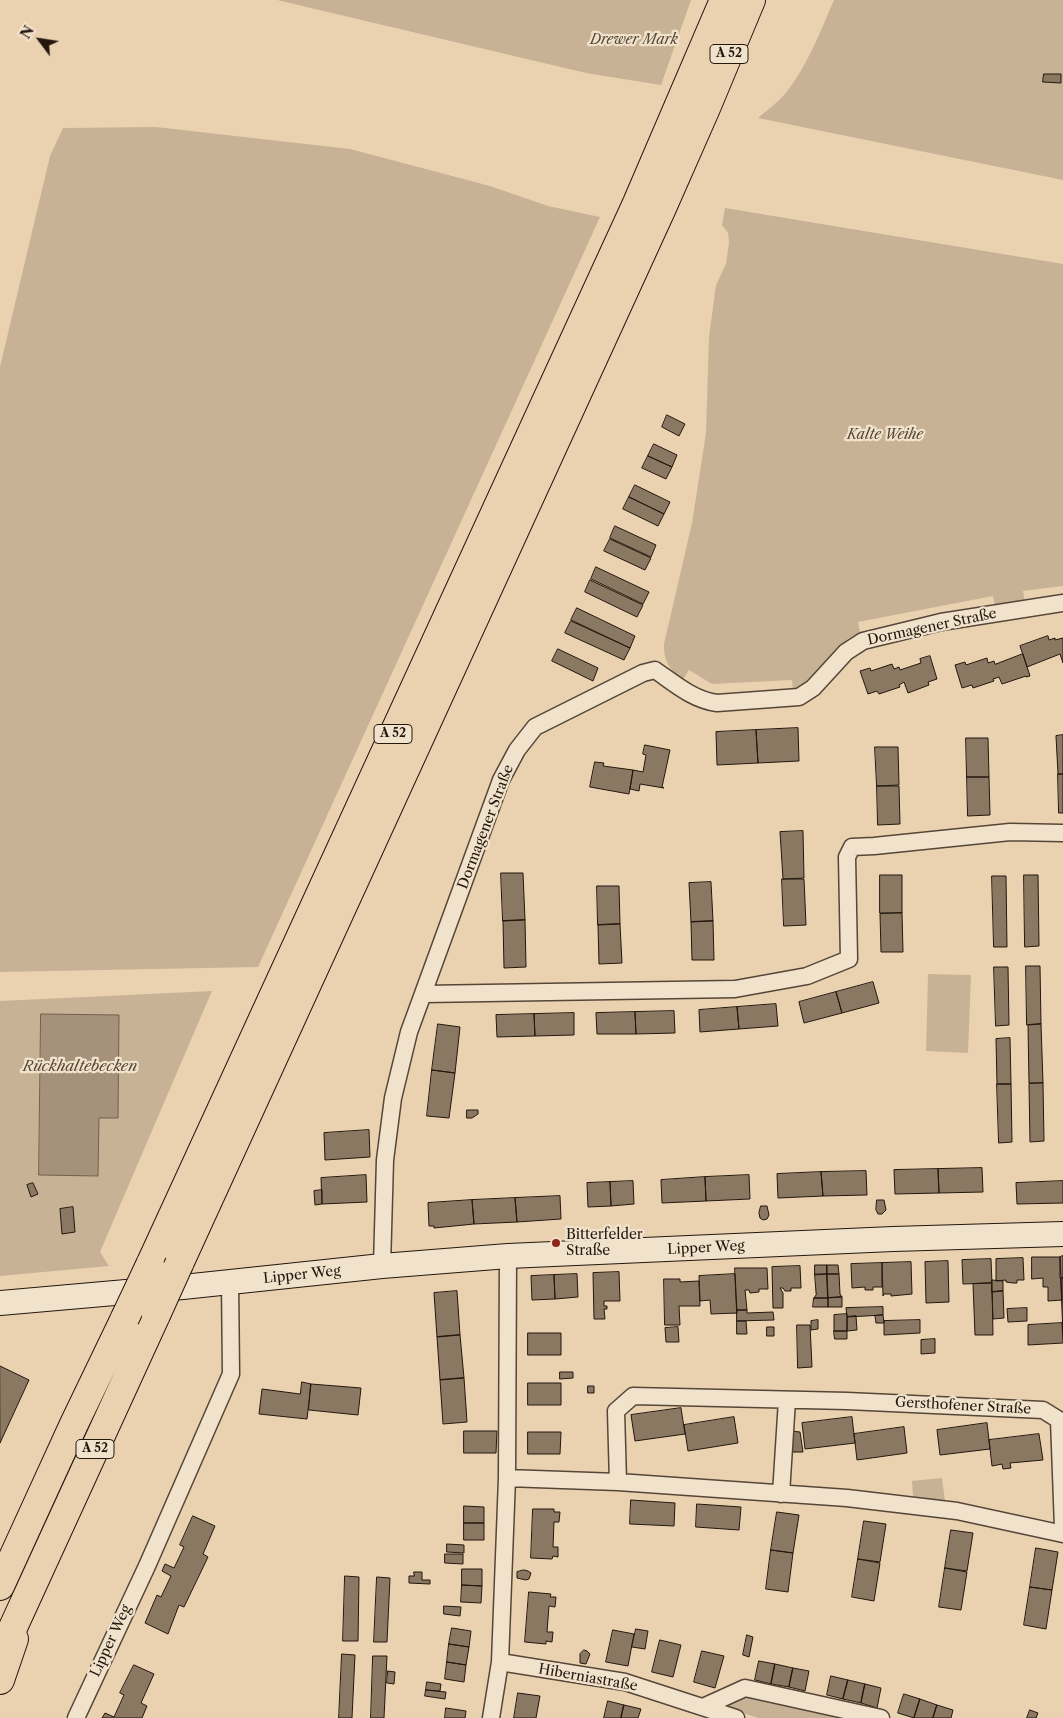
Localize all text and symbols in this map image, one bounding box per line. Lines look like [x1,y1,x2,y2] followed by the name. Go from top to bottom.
[15,15,65,65] north arrow
[16,22,38,42] text: N
[590,32,678,48] park label: Drewer Mark
[710,44,748,64] road number: A 52
[847,427,923,443] park label: Kalte Weihe
[866,605,998,649] street label: Dormagener Straße
[374,724,412,744] road number: A 52
[455,762,517,892] street label: Dormagener Straße
[23,1058,137,1076] water label: Rückhaltebecken
[566,1227,643,1260] place label: Bitterfelder Straße
[550,1237,562,1249] marker: Bitterfelder Straße
[667,1238,745,1258] street label: Lipper Weg
[263,1263,341,1287] street label: Lipper Weg
[895,1394,1031,1418] street label: Gersthofener Straße
[76,1440,114,1458] road number: A 52
[87,1602,135,1680] street label: Lipper Weg
[537,1661,639,1695] street label: Hiberniastraße

